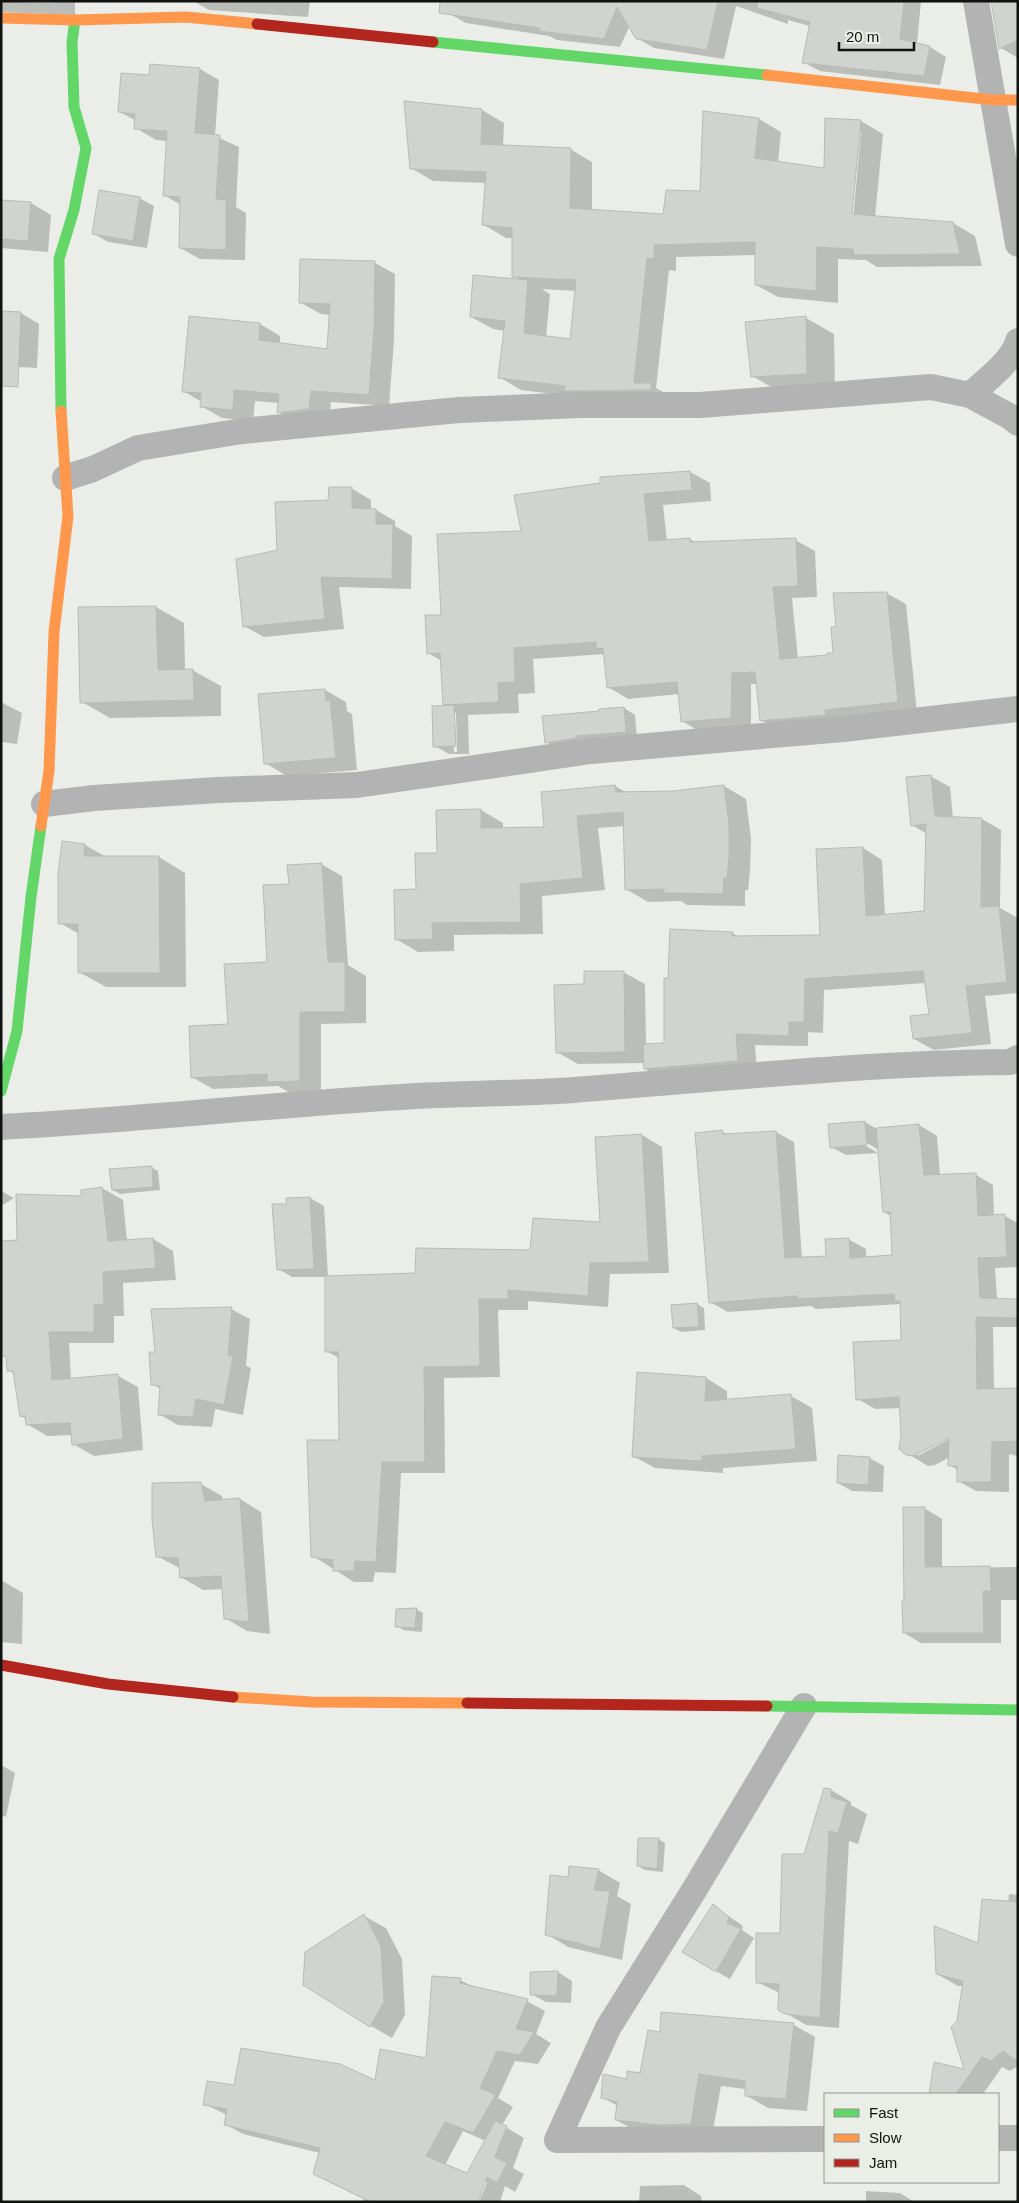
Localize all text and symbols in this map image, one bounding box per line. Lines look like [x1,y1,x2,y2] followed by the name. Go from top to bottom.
[839,20,914,52] scale bar
[846,28,879,45] text: 20 m
[824,2093,999,2183] legend
[869,2104,899,2121] text: Fast
[869,2129,902,2146] text: Slow
[869,2154,897,2171] text: Jam

